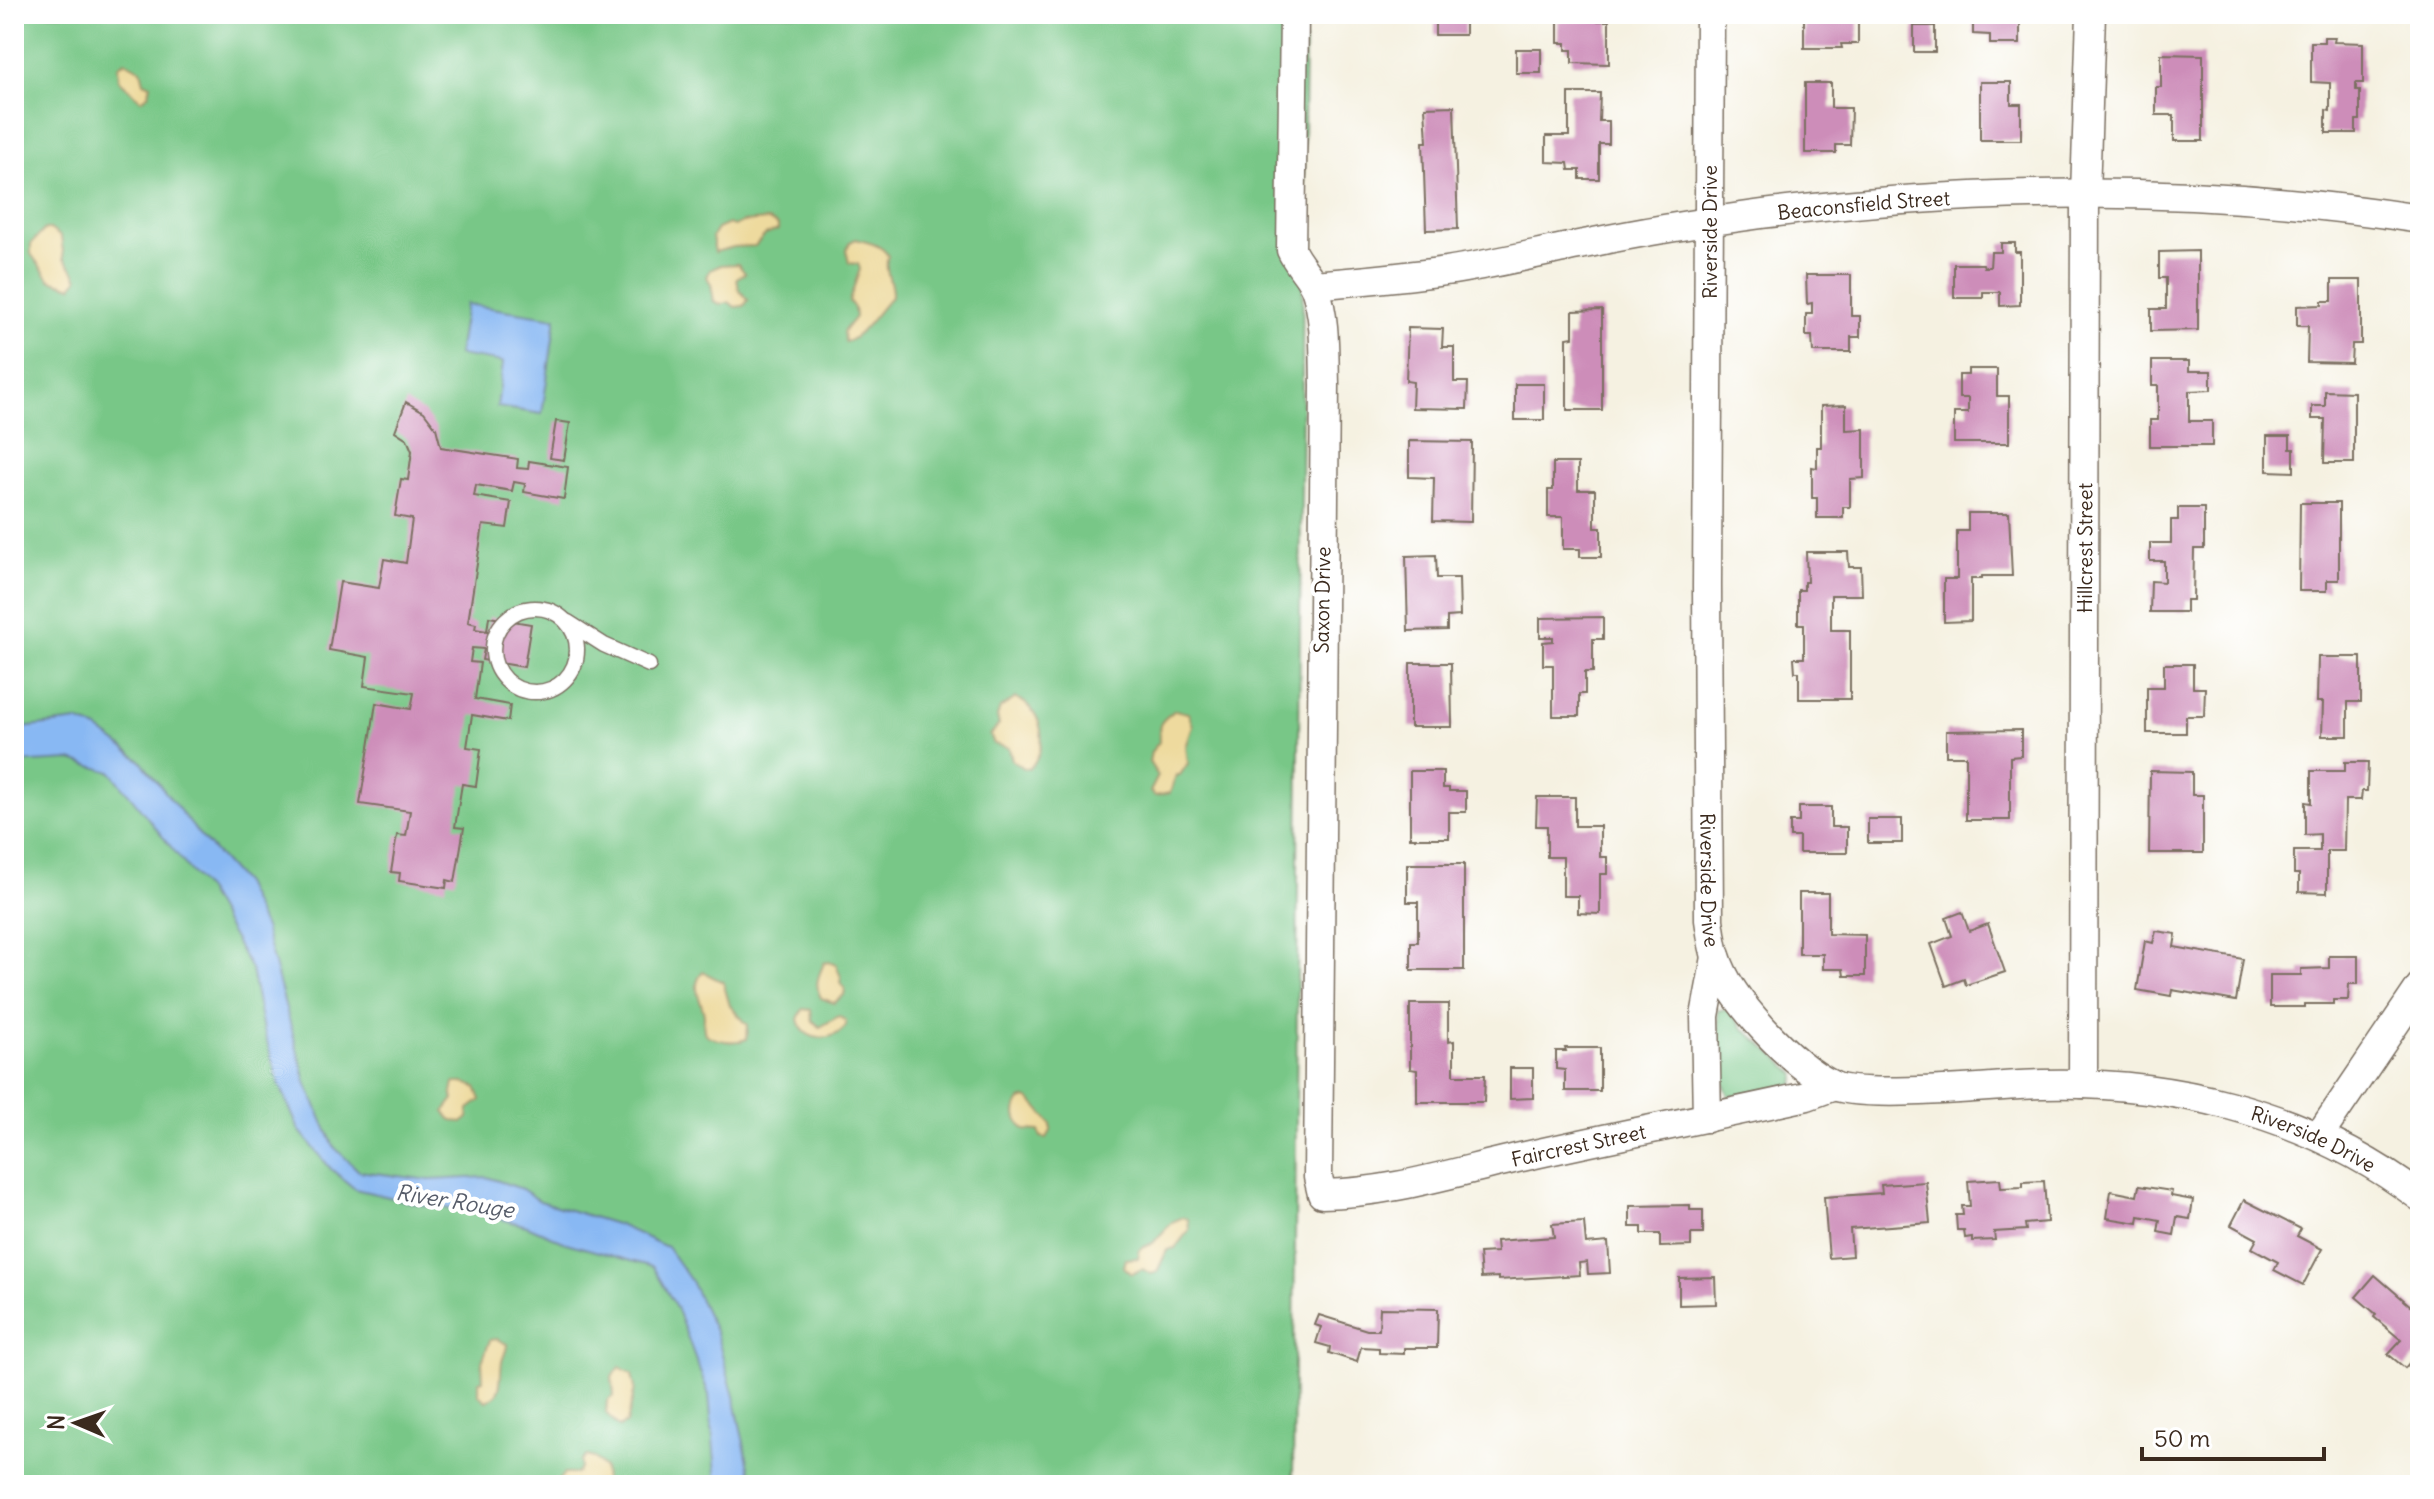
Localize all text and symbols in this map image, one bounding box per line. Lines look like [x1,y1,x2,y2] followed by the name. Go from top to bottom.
[1697,165,1722,299] street label: Riverside Drive
[1776,185,1951,225] street label: Beaconsfield Street
[2072,483,2097,613] street label: Hillcrest Street
[1309,546,1335,654] street label: Saxon Drive
[1696,813,1726,949] street label: Riverside Drive
[2248,1100,2380,1177] street label: Riverside Drive
[1509,1118,1648,1171] street label: Faircrest Street
[394,1178,518,1224] water label: River Rouge
[36,1383,116,1463] north arrow
[2142,1411,2324,1461] scale bar
[42,1414,70,1430] text: N
[2154,1423,2210,1453] text: 50 m

